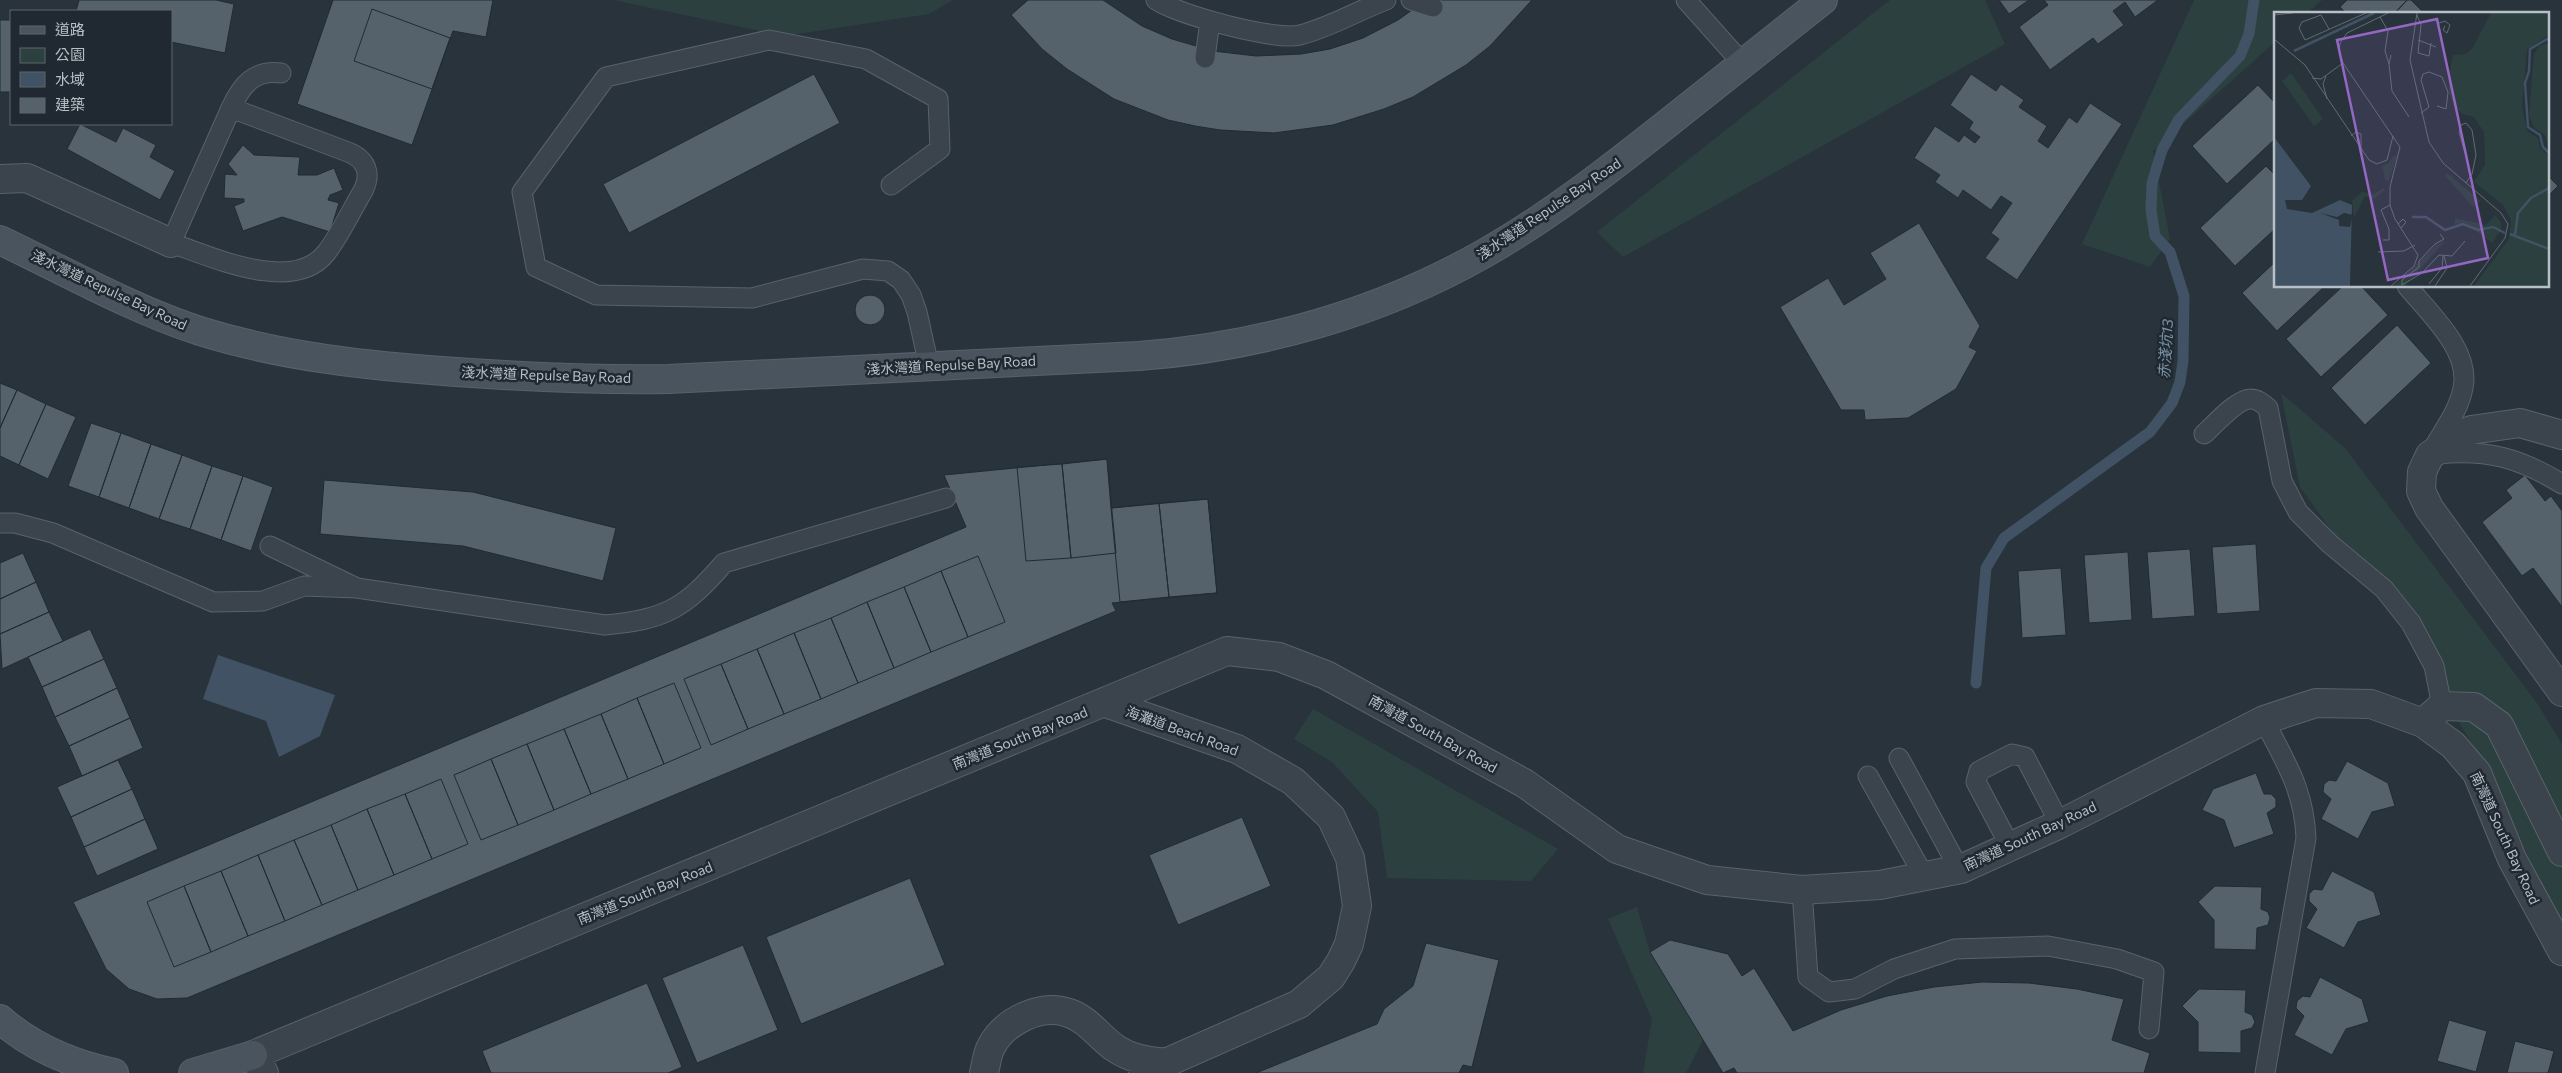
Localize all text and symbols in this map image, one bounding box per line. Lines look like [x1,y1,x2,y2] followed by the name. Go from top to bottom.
[10,10,172,125] legend
[2274,12,2550,288] inset map
[55,20,85,38] text: 道路
[55,45,85,63] text: 公園
[55,70,85,88] text: 水域
[55,95,85,113] text: 建築
[1474,154,1624,263] street label: 淺水灣道 Repulse Bay Road
[29,246,190,333] street label: 淺水灣道 Repulse Bay Road
[2154,318,2176,379] water label: 赤淺坑13
[866,352,1036,377] street label: 淺水灣道 Repulse Bay Road
[461,363,631,386] street label: 淺水灣道 Repulse Bay Road
[1366,691,1500,776] street label: 南灣道 South Bay Road
[1123,702,1241,759] street label: 海灘道 Beach Road
[950,703,1090,772] street label: 南灣道 South Bay Road
[2467,769,2544,907] street label: 南灣道 South Bay Road
[1961,797,2099,874] street label: 南灣道 South Bay Road
[575,858,715,927] street label: 南灣道 South Bay Road

